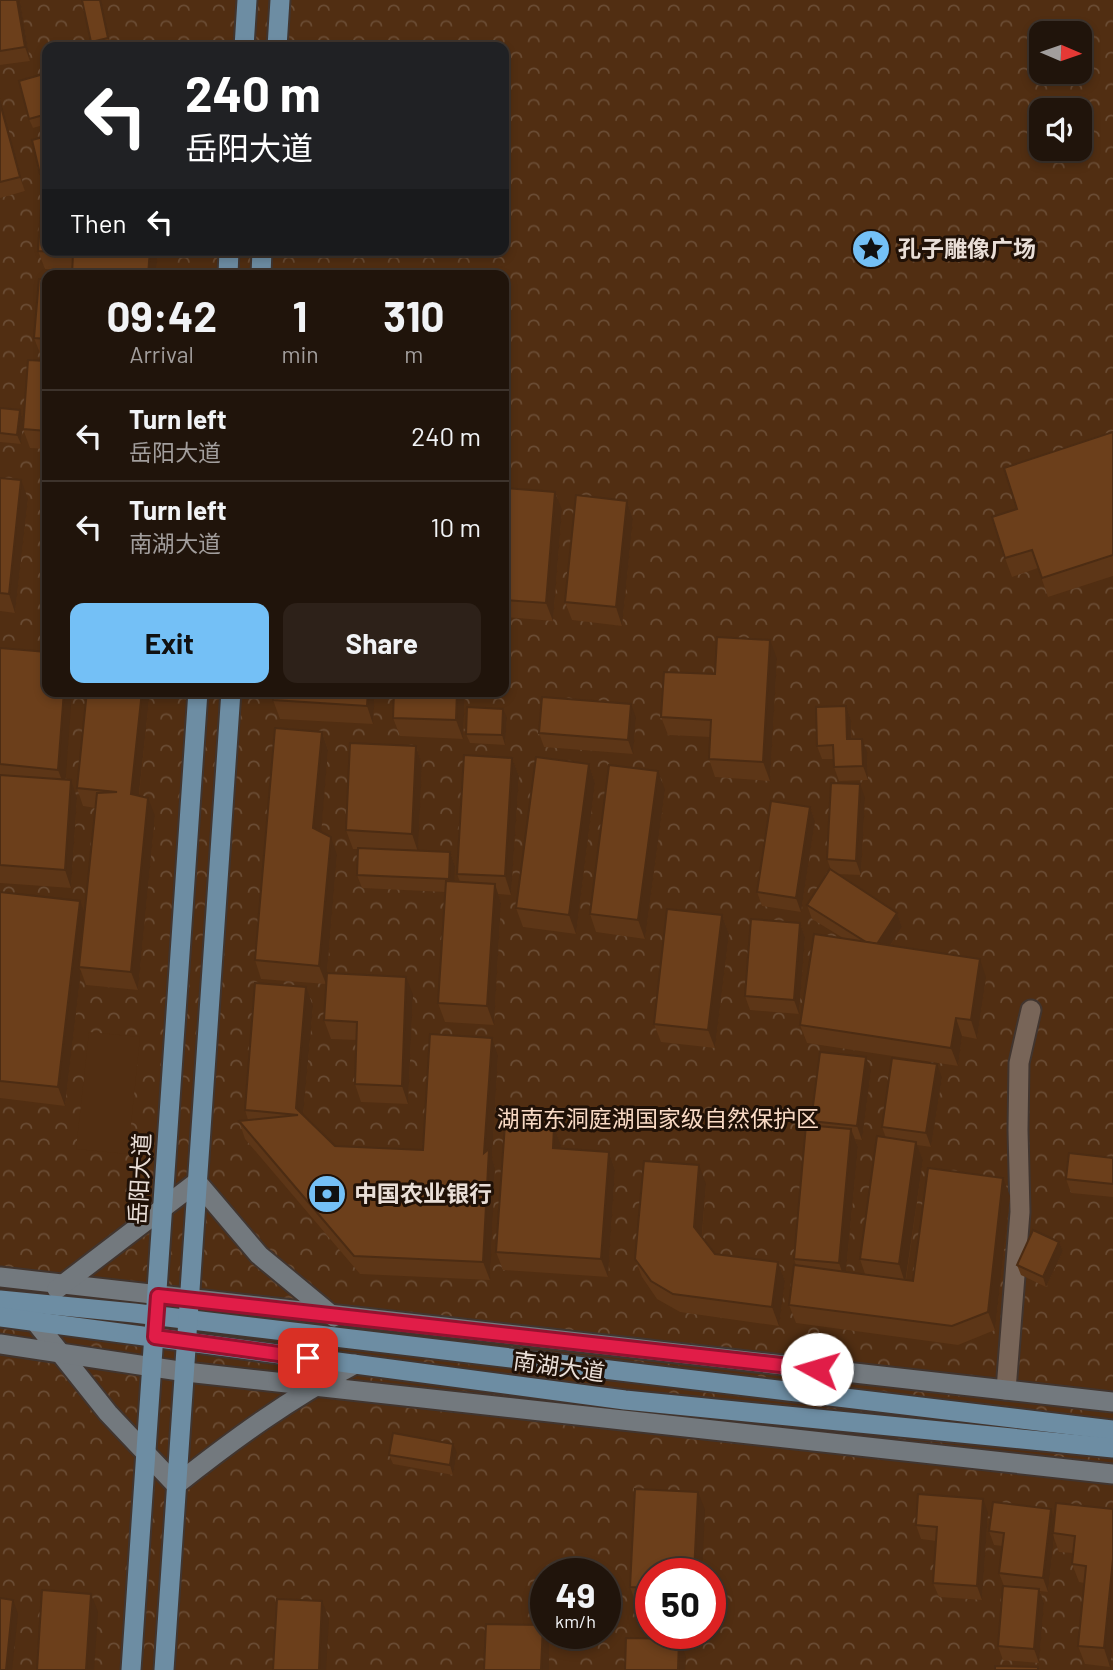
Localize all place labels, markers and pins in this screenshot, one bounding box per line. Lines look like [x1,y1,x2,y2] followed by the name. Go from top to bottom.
[850,228,892,270] place icon: 孔子雕像广场
[898,234,1036,262] place label: 孔子雕像广场
[306,1173,348,1215] bank icon: 中国农业银行
[354,1179,492,1207] place label: 中国农业银行
[278,1328,338,1388] pin

